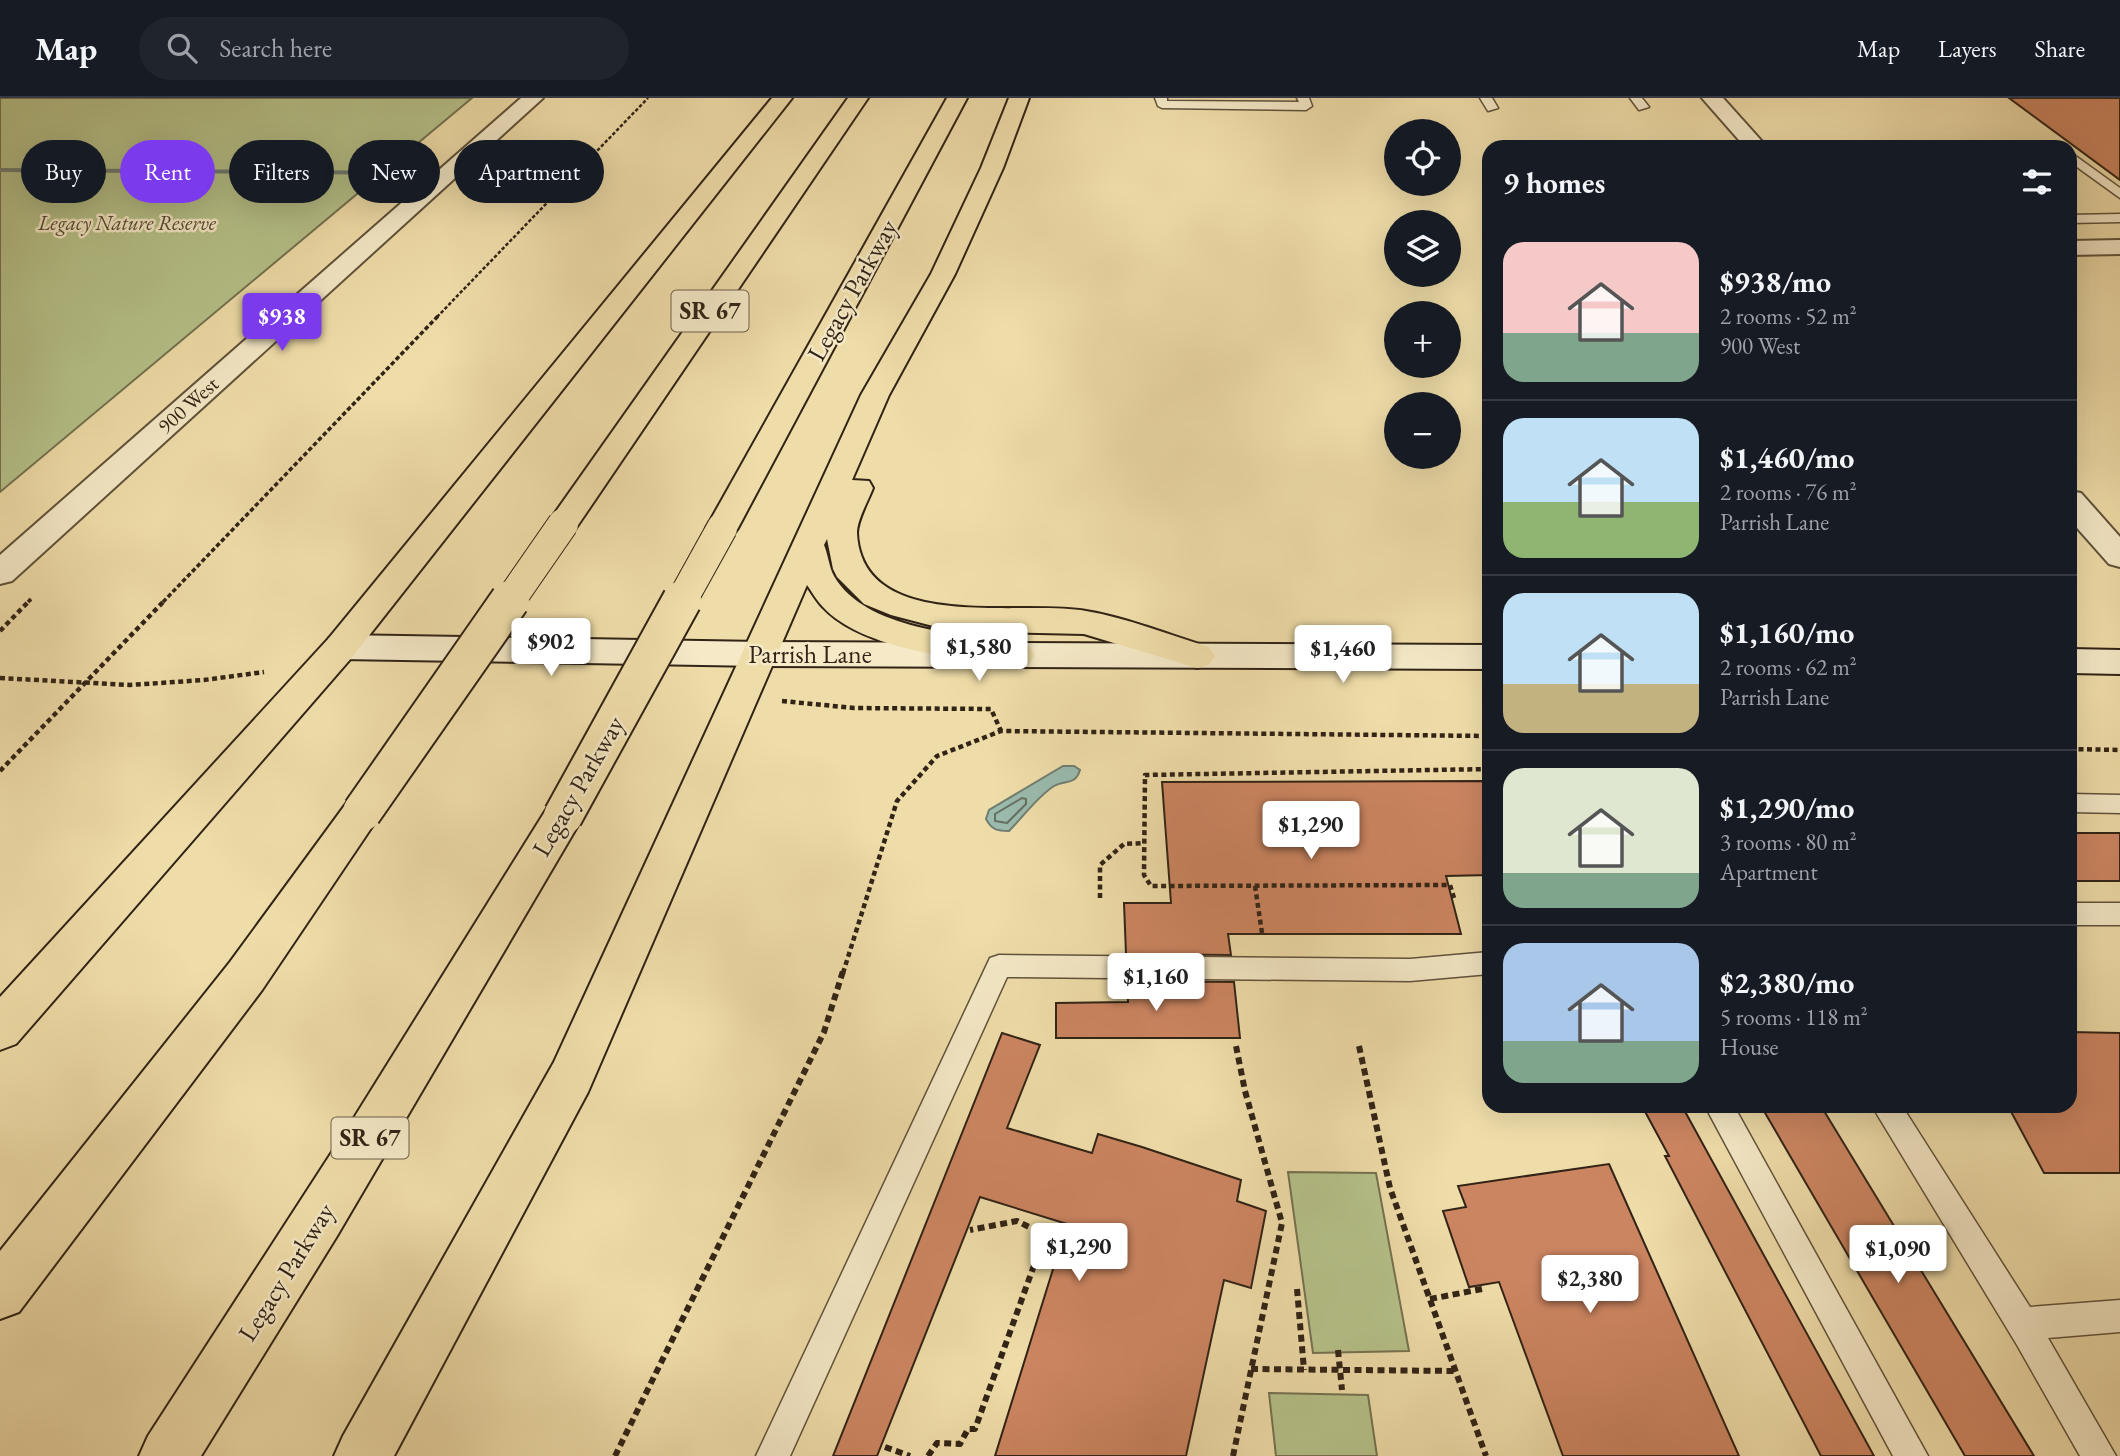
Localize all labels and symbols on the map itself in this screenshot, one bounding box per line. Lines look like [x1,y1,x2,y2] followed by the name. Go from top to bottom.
[37,209,217,236] park label: Legacy Nature Reserve
[799,213,905,367] street label: Legacy Parkway
[672,290,748,331] road number: SR 67
[241,294,323,353] pin: $938
[151,370,224,439] street label: 900 West
[510,618,592,678] pin: $902
[922,624,1036,683] pin: $1,580
[1286,626,1400,685] pin: $1,460
[748,637,872,671] street label: Parrish Lane
[524,709,632,862] street label: Legacy Parkway
[1254,802,1368,861] pin: $1,290
[1099,954,1213,1013] pin: $1,160
[332,1118,408,1158] road number: SR 67
[230,1196,342,1348] street label: Legacy Parkway
[1022,1224,1136,1283] pin: $1,290
[1841,1226,1955,1285] pin: $1,090
[1533,1256,1647,1315] pin: $2,380

